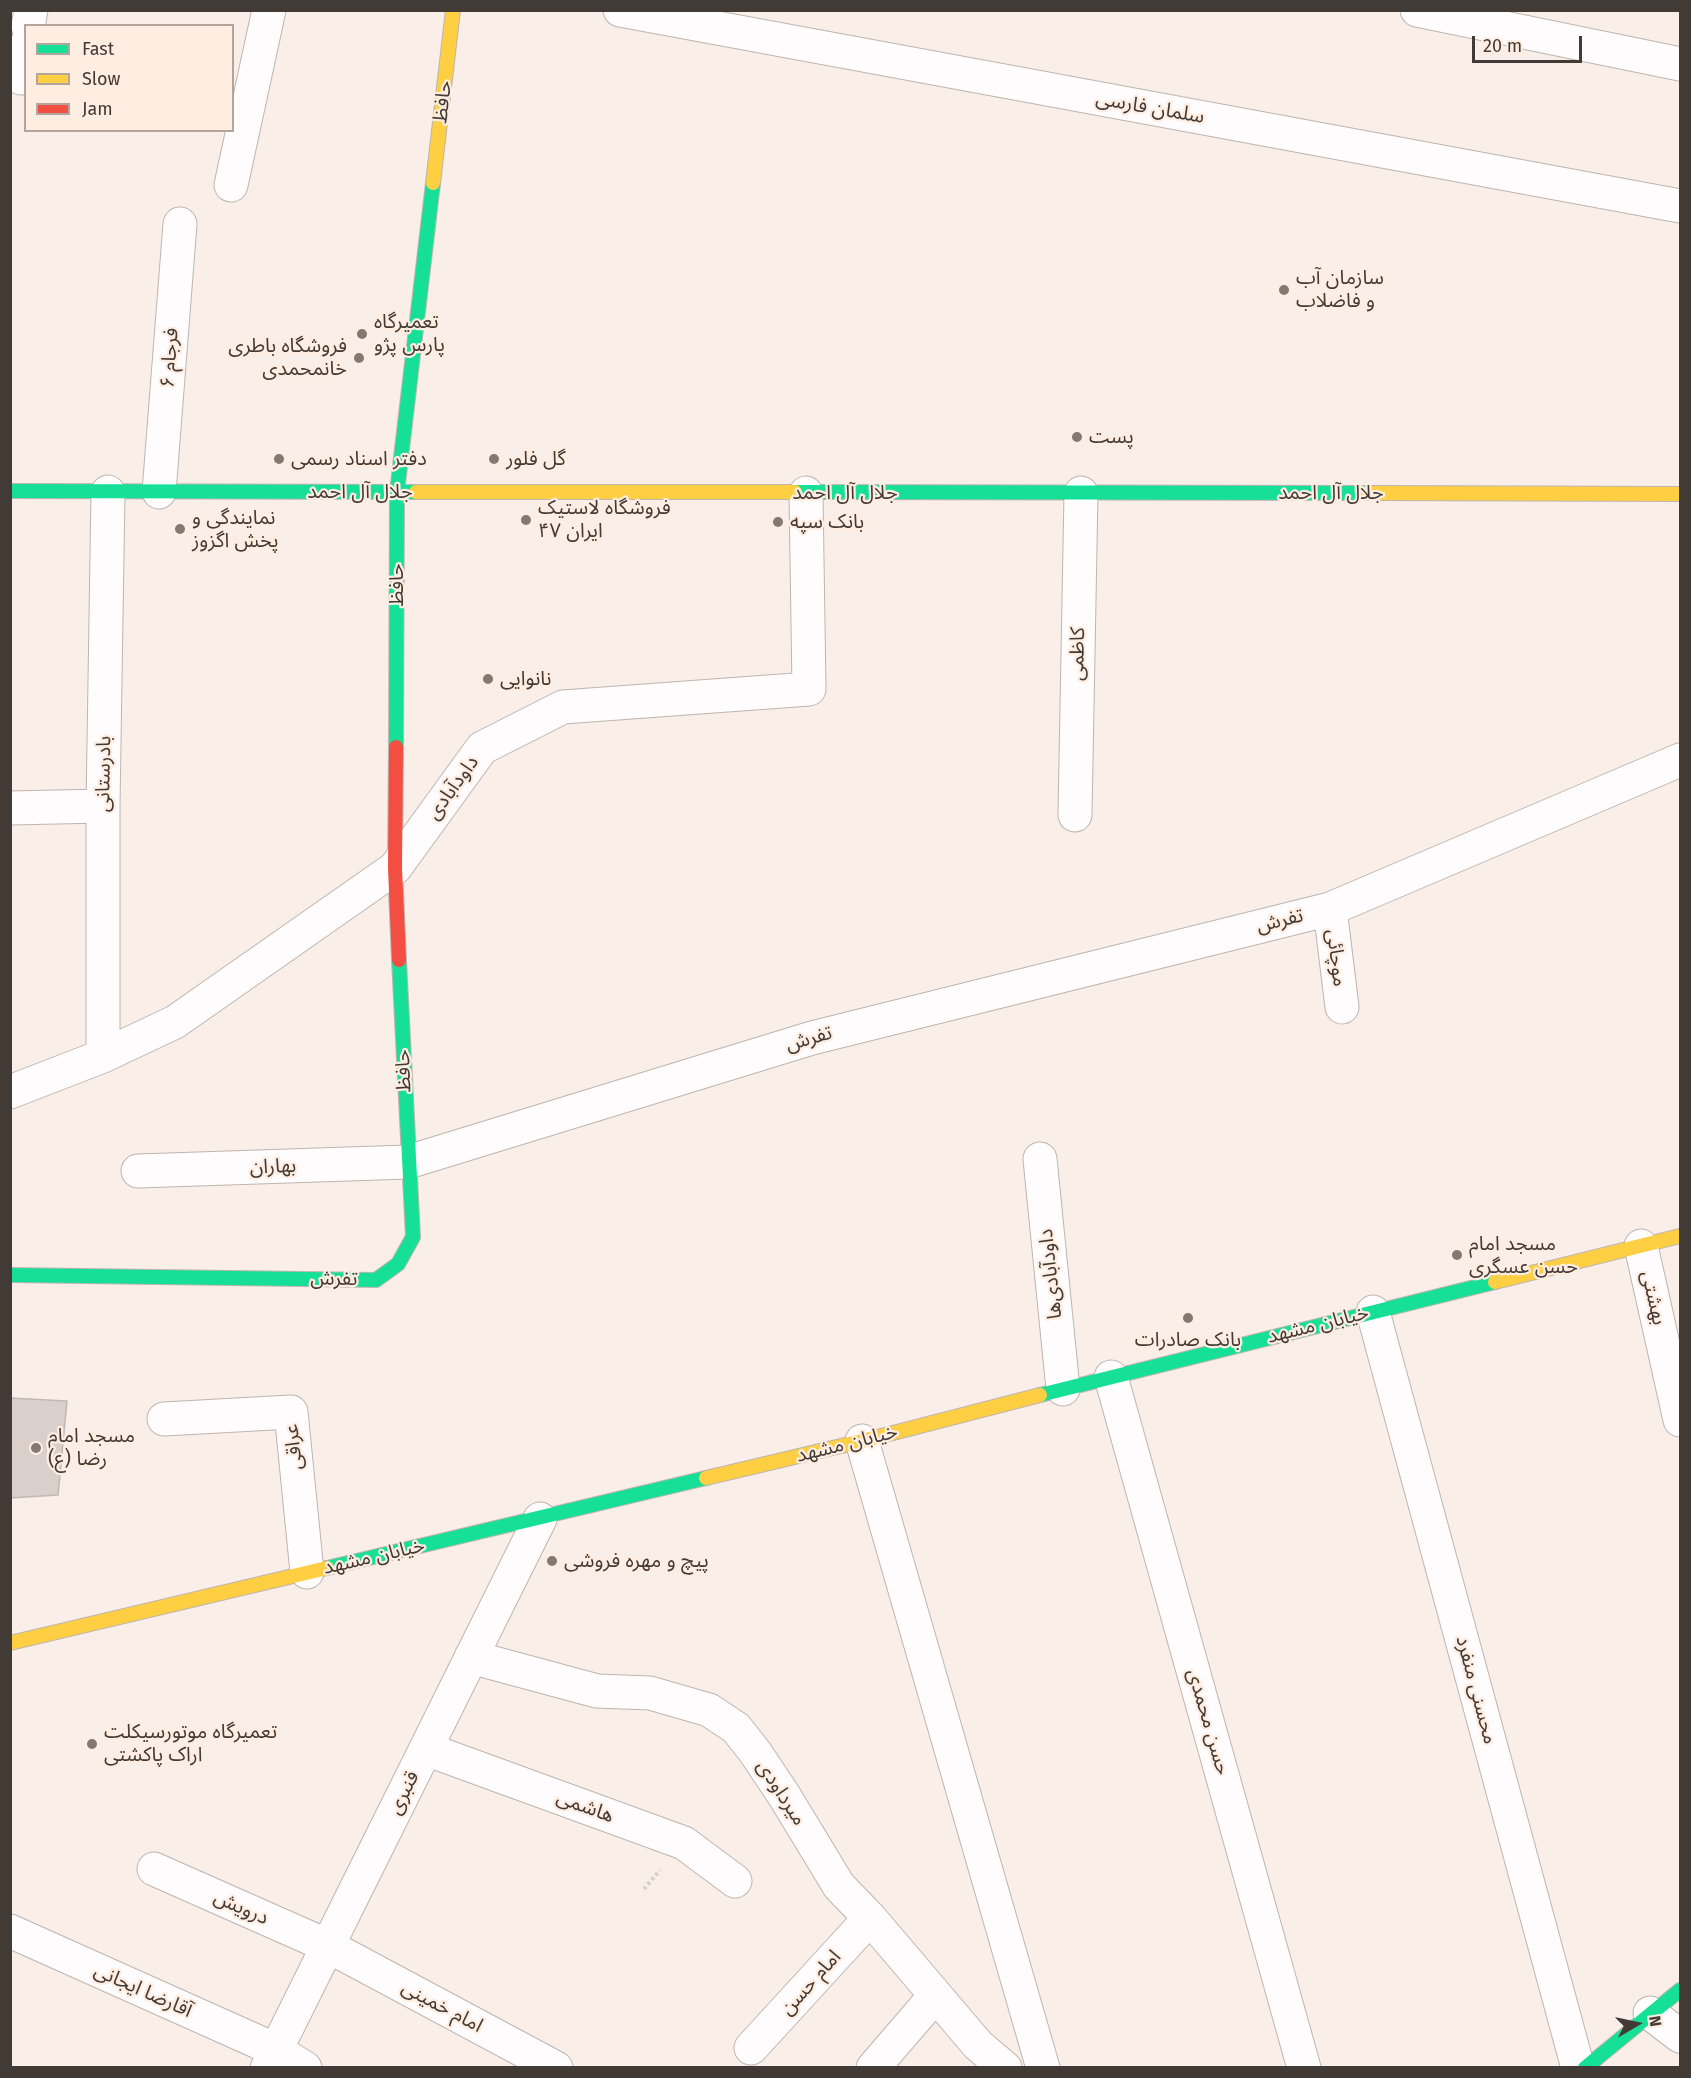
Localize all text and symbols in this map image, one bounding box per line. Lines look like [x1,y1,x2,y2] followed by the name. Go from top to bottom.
[24,24,234,132] legend
[1475,24,1584,62] scale bar
[1483,35,1522,57] text: 20 m
[82,38,114,60] text: Fast
[82,68,120,90] text: Slow
[428,79,458,125] street label: حافظ
[1094,87,1206,129] street label: سلمان فارسی
[82,98,113,120] text: Jam
[1296,266,1384,313] place label: سازمان آب و فاضلاب
[1277,283,1291,297] marker: سازمان آب و فاضلاب
[374,310,445,357] place label: تعمیرگاه پارس پژو
[156,327,184,389] street label: فرجام ۶
[355,327,369,341] marker: تعمیرگاه پارس پژو
[228,334,347,381] place label: فروشگاه باطری خانمحمدی
[352,351,366,365] marker: فروشگاه باطری خانمحمدی
[1089,425,1134,449] place label: پست
[1070,430,1084,444] marker: پست
[291,447,427,471] place label: دفتر اسناد رسمی
[506,447,566,471] place label: گل فلور
[272,452,286,466] marker: دفتر اسناد رسمی
[487,452,501,466] marker: گل فلور
[307,480,413,504] street label: جلال آل احمد
[792,481,898,505] street label: جلال آل احمد
[1278,481,1384,505] street label: جلال آل احمد
[538,496,671,543] place label: فروشگاه لاستیک ایران ۴۷
[192,506,279,553] place label: نمایندگی و پخش اگزوز
[790,510,864,534] place label: بانک سپه
[519,513,533,527] marker: فروشگاه لاستیک ایران ۴۷
[771,515,785,529] marker: بانک سپه
[173,522,187,536] marker: نمایندگی و پخش اگزوز
[385,563,409,607] street label: حافظ
[1066,627,1090,681] street label: کاظمی
[500,667,551,691] place label: نانوایی
[481,672,495,686] marker: نانوایی
[91,736,117,812] street label: بادرستانی
[422,751,484,825] street label: داودآبادی
[1254,904,1306,938] street label: تفرش
[1321,928,1351,988] street label: موچائی
[783,1021,835,1057] street label: تفرش
[391,1049,417,1093] street label: حافظ
[249,1154,297,1180] street label: بهاران
[1034,1228,1068,1320] street label: داودآبادی‌ها
[1469,1232,1578,1279] place label: مسجد امام حسن عسگری
[1450,1248,1464,1262] marker: مسجد امام حسن عسگری
[310,1267,358,1291] street label: تفرش
[1635,1269,1671,1327] street label: بهشتی
[1265,1301,1371,1349] street label: خیابان مشهد
[1181,1311,1195,1325] marker: بانک صادرات
[1135,1328,1241,1352] place label: بانک صادرات
[794,1420,900,1468] street label: خیابان مشهد
[280,1423,308,1471] street label: عراقی
[48,1424,135,1471] place label: مسجد امام رضا (ع)
[29,1441,43,1455] marker: مسجد امام رضا (ع)
[321,1534,427,1580] street label: خیابان مشهد
[564,1549,709,1573] place label: پیچ و مهره فروشی
[545,1554,559,1568] marker: پیچ و مهره فروشی
[1450,1633,1502,1747] street label: محسنی منفرد
[1181,1666,1235,1778] street label: حسن محمدی
[104,1720,277,1767] place label: تعمیرگاه موتورسیکلت اراک پاکشتی
[85,1737,99,1751] marker: تعمیرگاه موتورسیکلت اراک پاکشتی
[751,1756,811,1830] street label: میرداودی
[383,1767,425,1819] street label: قنبری
[553,1786,617,1828] street label: هاشمی
[210,1885,272,1931] street label: درویش
[776,1945,846,2021] street label: امام حسن
[90,1959,196,2023] street label: آقارضا ایجانی
[397,1976,487,2038] street label: امام خمینی
[1607,1994,1667,2054] north arrow
[1645,2014,1665,2028] text: N

